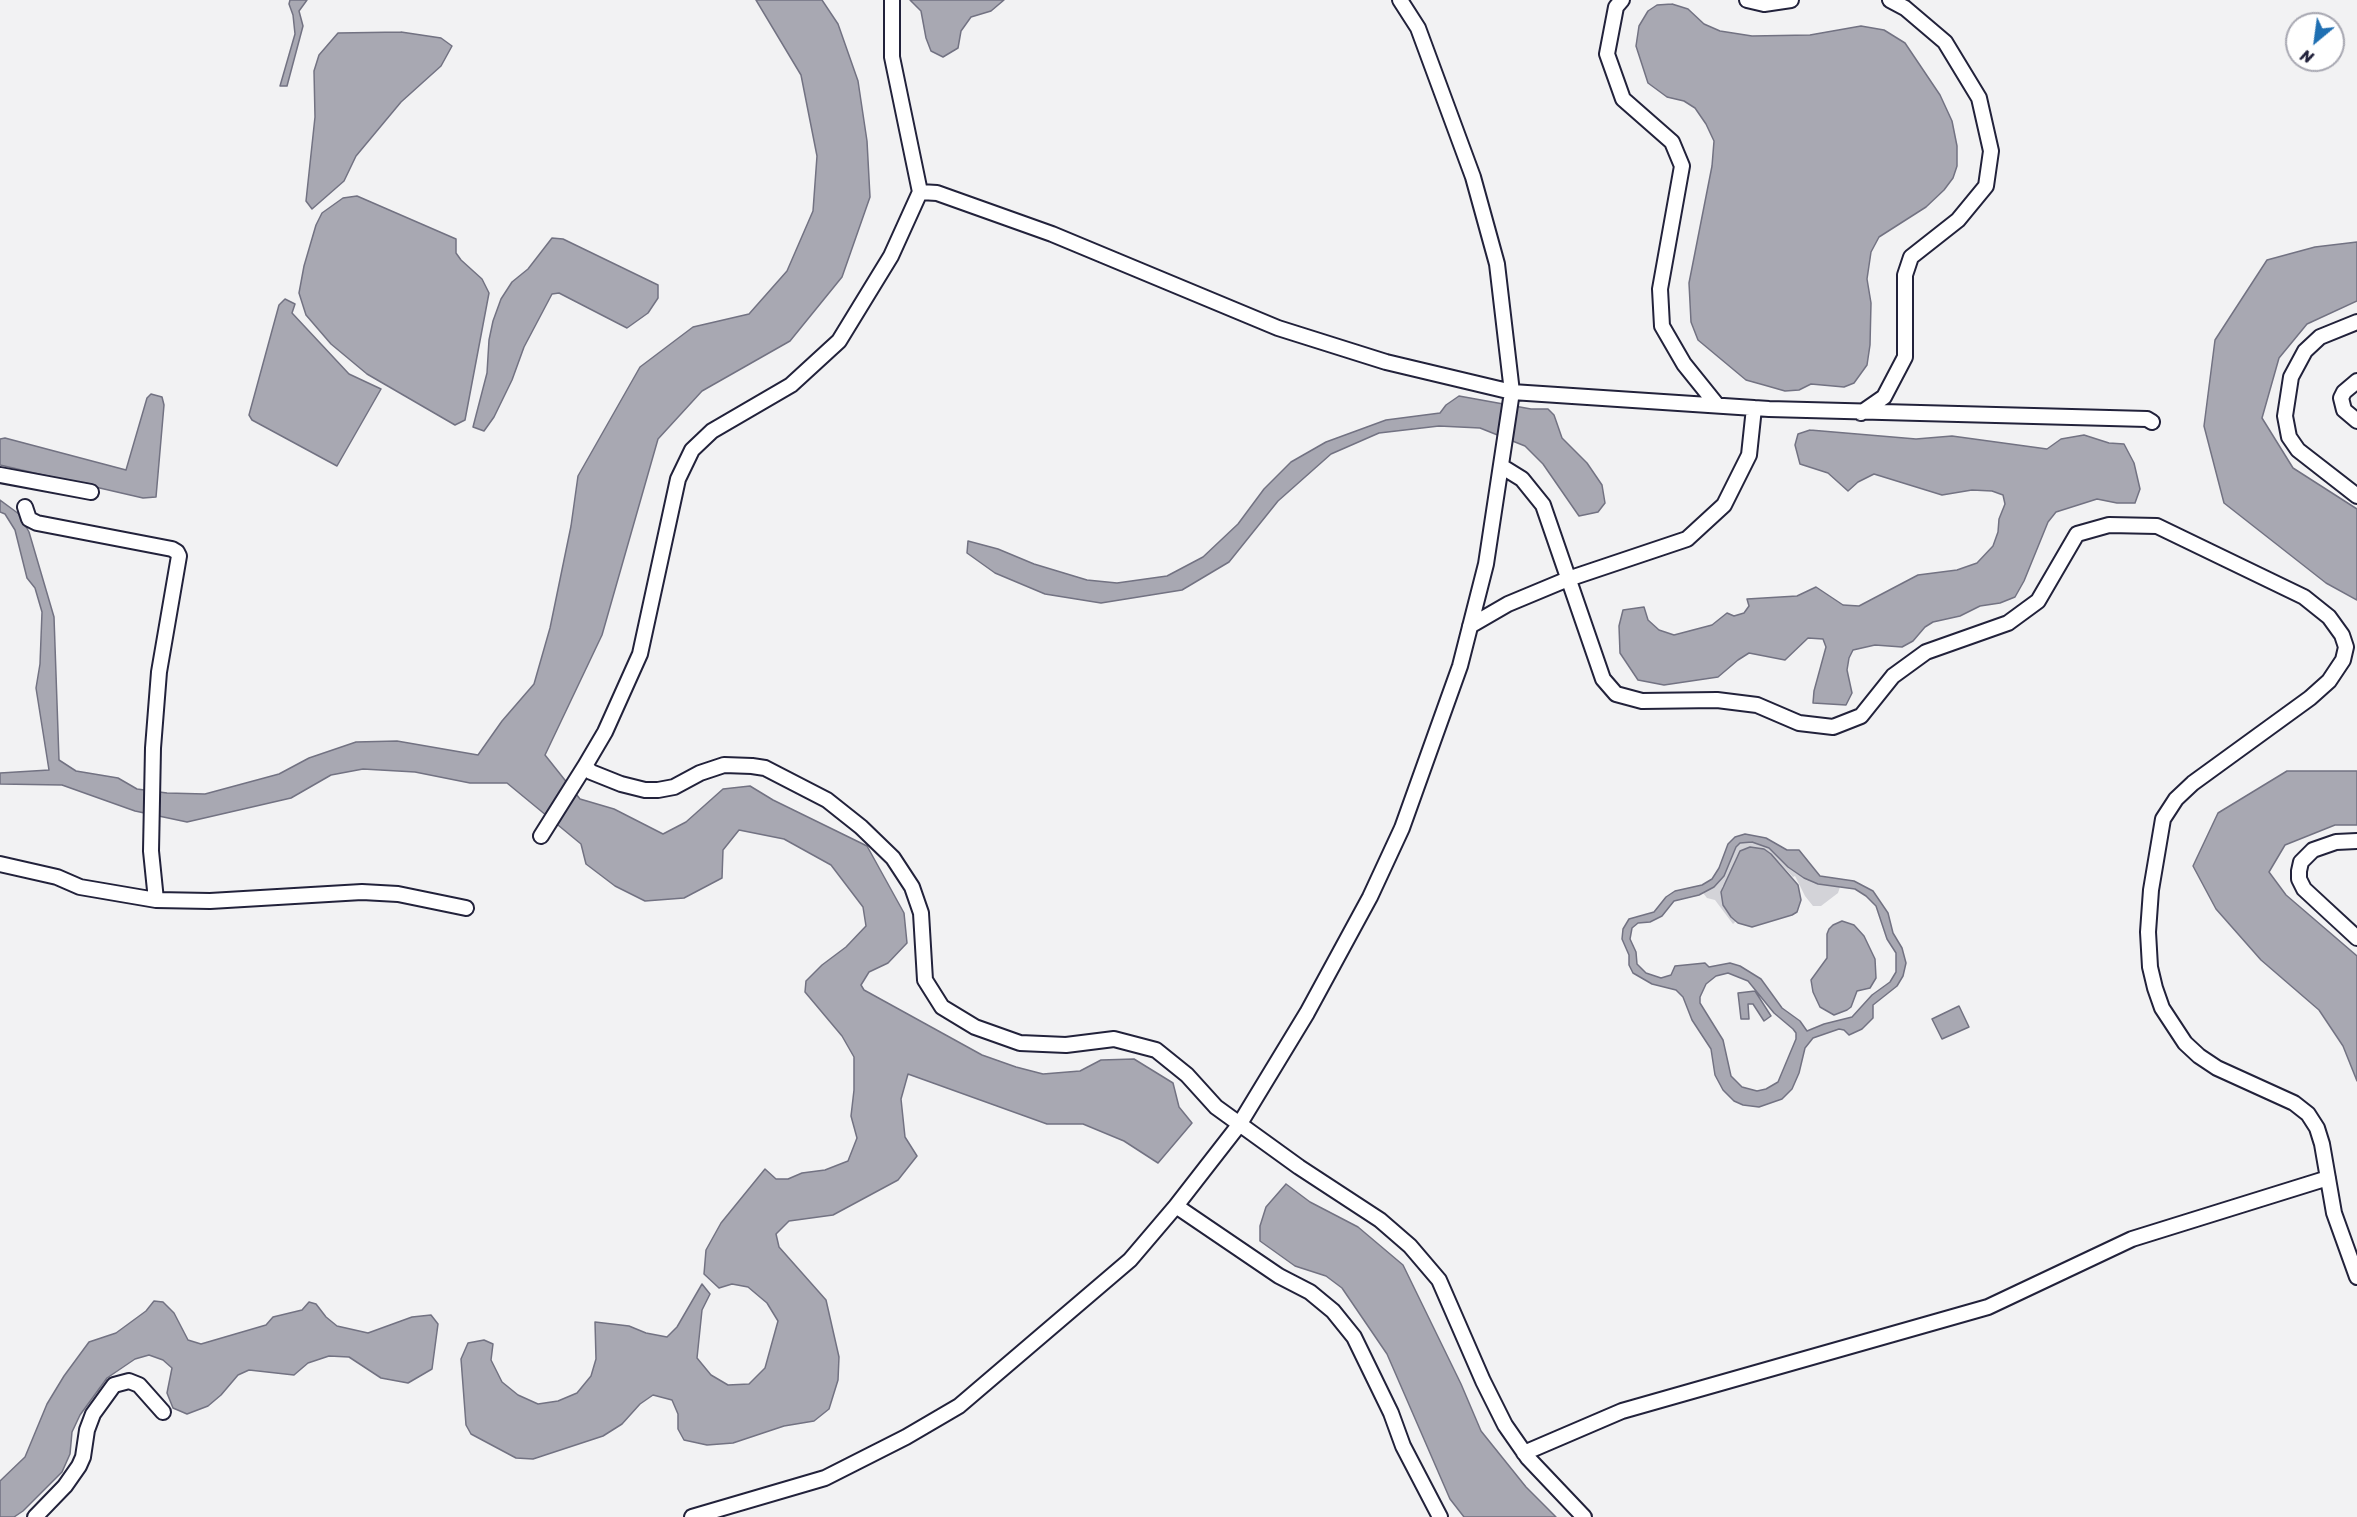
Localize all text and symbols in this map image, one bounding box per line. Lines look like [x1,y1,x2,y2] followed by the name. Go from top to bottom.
[2285,12,2345,72] north arrow
[2295,41,2319,72] text: N

